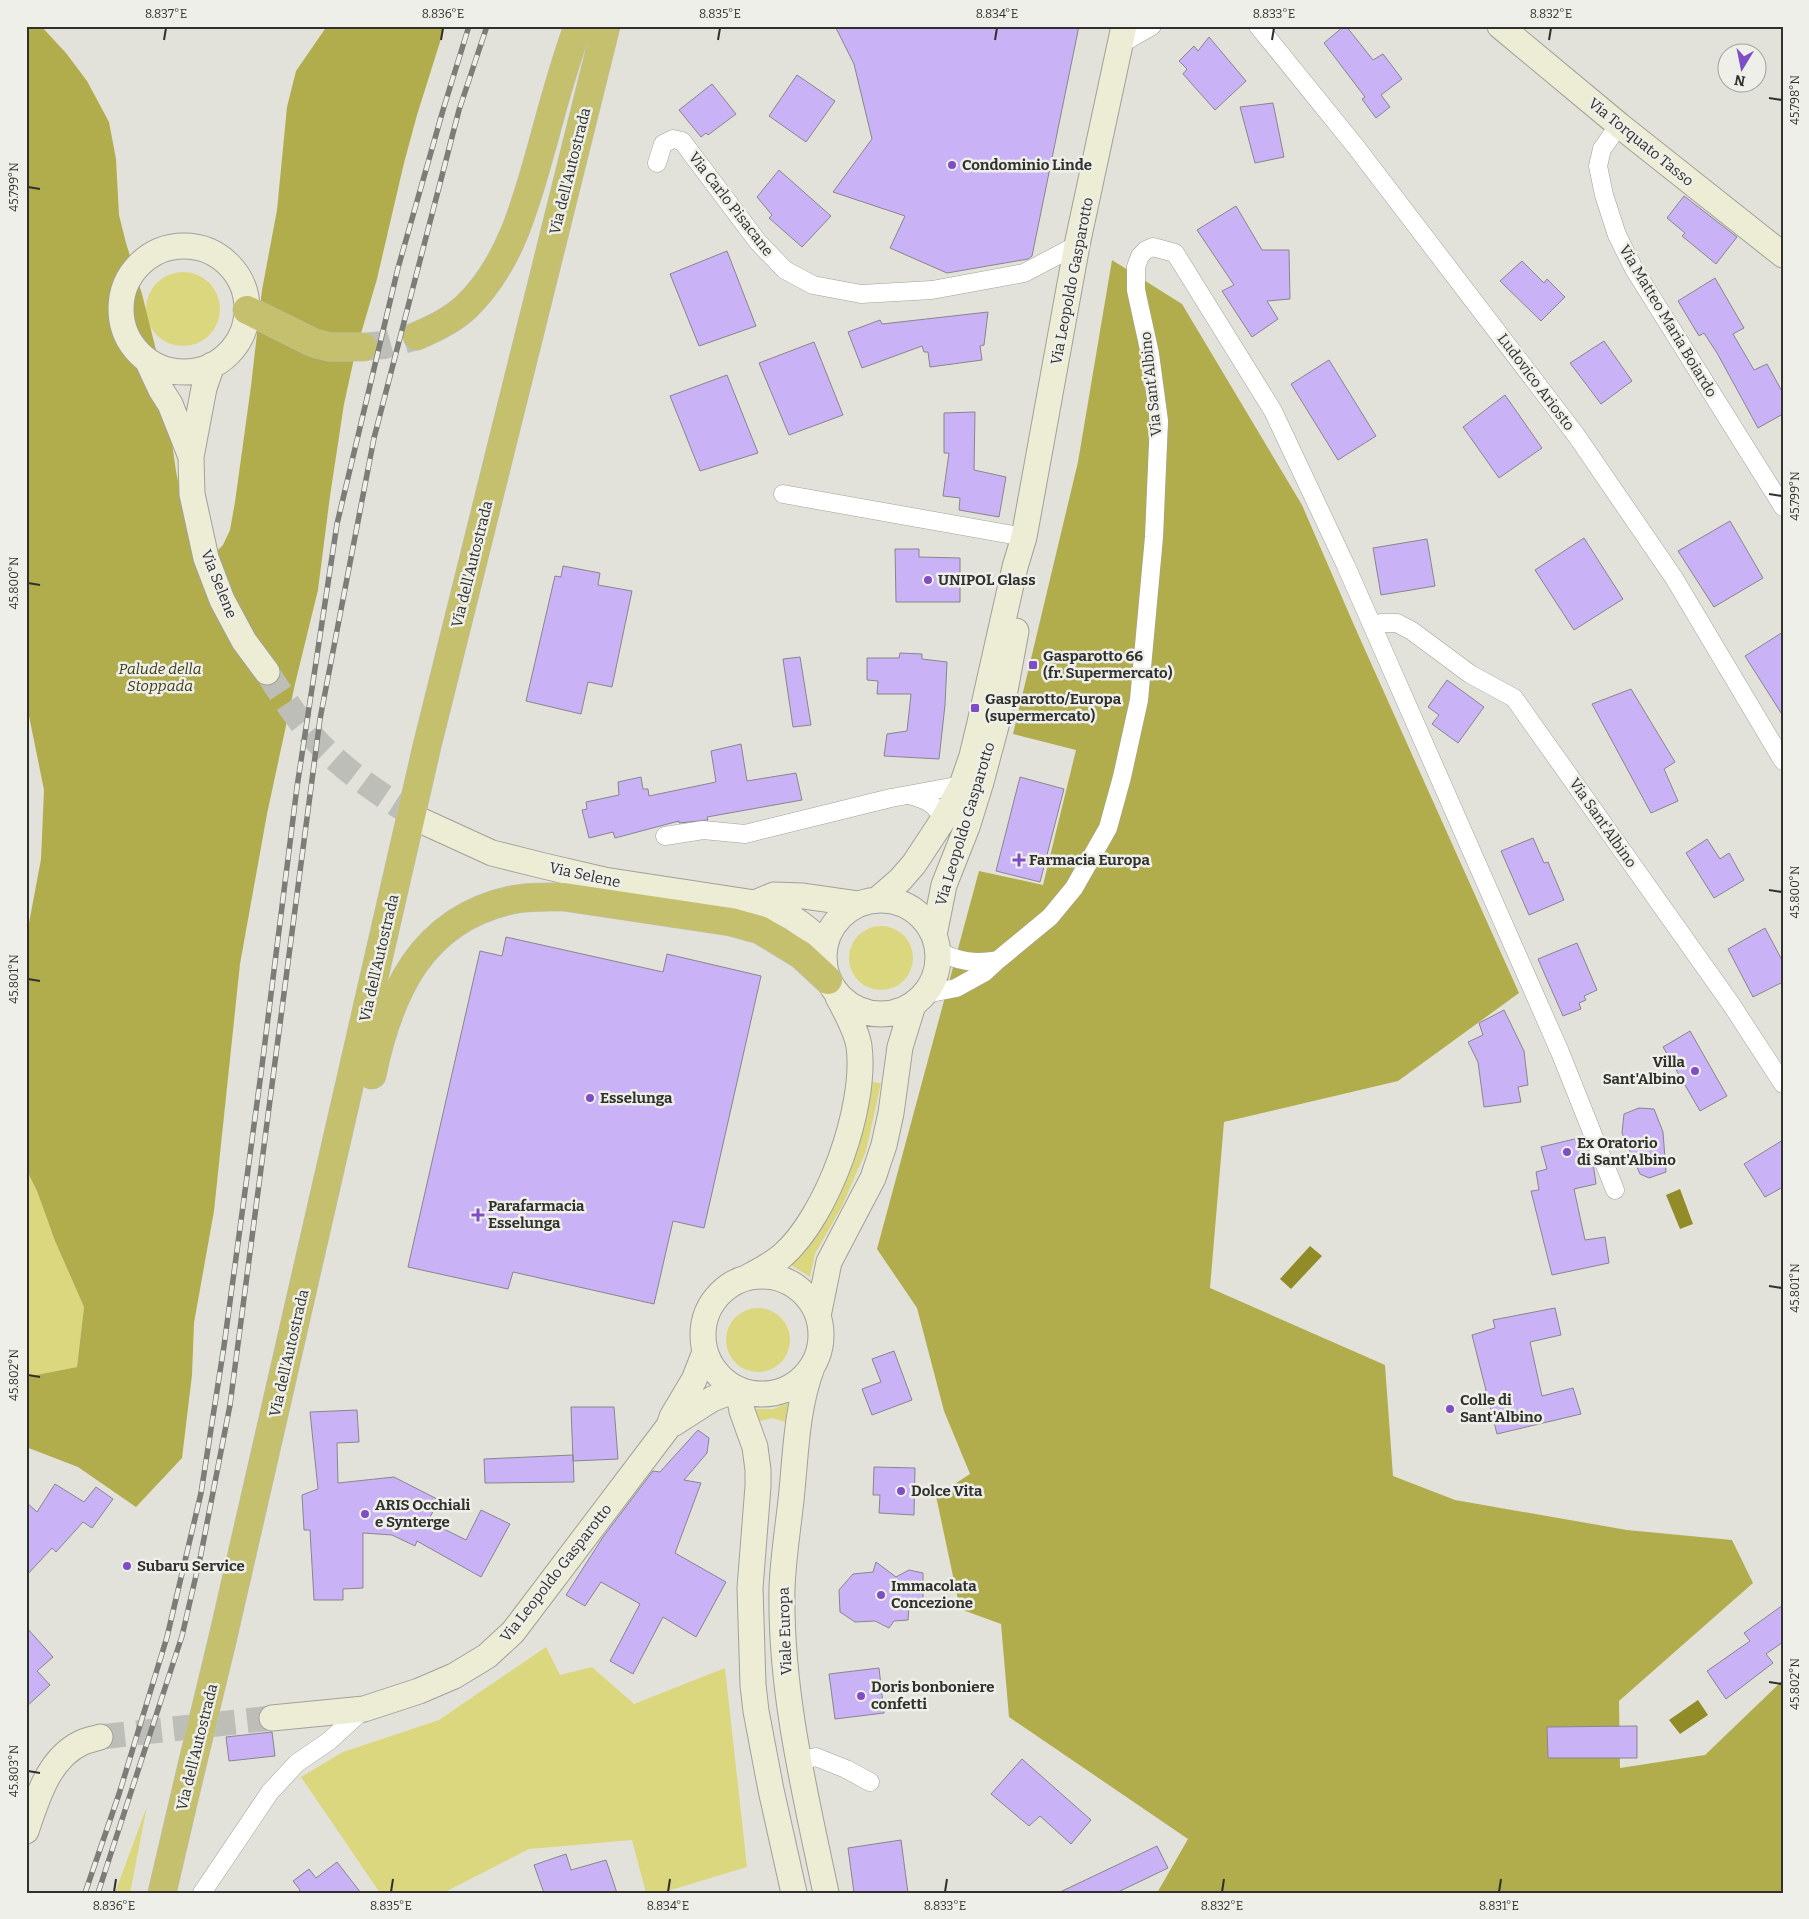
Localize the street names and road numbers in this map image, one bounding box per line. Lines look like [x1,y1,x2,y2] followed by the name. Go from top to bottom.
[1585,94,1697,190] street label: Via Torquato Tasso
[546,106,594,236] street label: Via dell'Autostrada
[685,148,777,260] street label: Via Carlo Pisacane
[1047,196,1097,366] street label: Via Leopoldo Gasparotto
[1615,242,1721,400] street label: Via Matteo Maria Boiardo
[1494,330,1578,434] street label: Ludovico Ariosto
[1137,331,1165,437] street label: Via Sant'Albino
[448,499,496,629] street label: Via dell'Autostrada
[197,547,241,621] street label: Via Selene
[932,740,998,908] street label: Via Leopoldo Gasparotto
[1565,775,1641,871] street label: Via Sant'Albino
[548,859,622,891] street label: Via Selene
[356,893,402,1023] street label: Via dell'Autostrada
[266,1288,312,1418] street label: Via dell'Autostrada
[497,1500,615,1646] street label: Via Leopoldo Gasparotto
[774,1587,796,1675] street label: Viale Europa
[173,1682,221,1812] street label: Via dell'Autostrada

